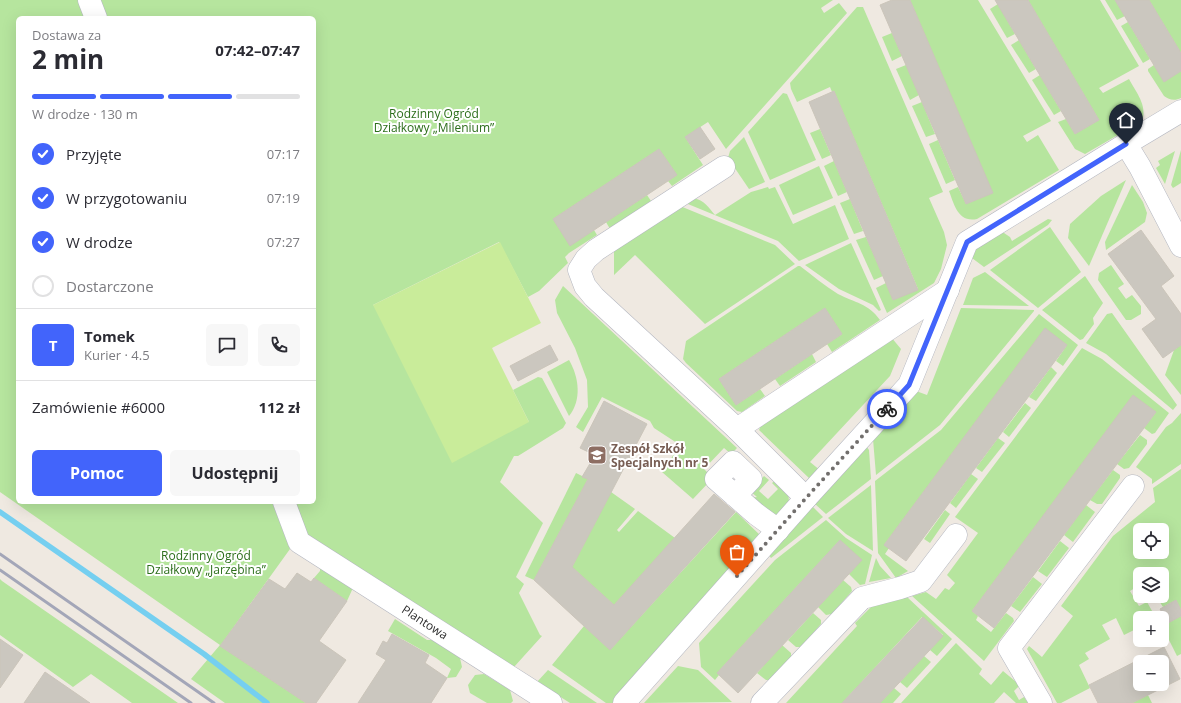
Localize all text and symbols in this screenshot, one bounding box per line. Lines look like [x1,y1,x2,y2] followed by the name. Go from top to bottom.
[32,26,101,44] text: Dostawa za
[215,40,300,60] text: 07:42–07:47
[32,41,104,77] text: 2 min
[1109,103,1143,144] pin
[32,105,138,123] text: W drodze · 130 m
[374,105,495,136] park label: Rodzinny Ogród Działkowy „Milenium”
[1115,109,1137,131] icon: home
[32,143,54,165] icon: check
[66,144,122,164] text: Przyjęte
[267,145,300,163] text: 07:17
[32,187,54,209] icon: check
[66,188,187,208] text: W przygotowaniu
[267,189,300,207] text: 07:19
[32,231,54,253] icon: check
[66,232,133,252] text: W drodze
[267,233,300,251] text: 07:27
[66,276,154,296] text: Dostarczone
[206,324,248,366] button: chat
[258,324,300,366] button: phone
[84,326,135,346] text: Tomek
[49,335,57,355] text: T
[84,346,150,364] text: Kurier · 4.5
[867,389,907,429] courier
[32,397,165,417] text: Zamówienie #6000
[258,397,300,417] text: 112 zł
[876,398,898,420] icon: bike
[611,440,708,471] place label: Zespół Szkół Specjalnych nr 5
[586,444,608,466] school or university icon: Zespół Szkół Specjalnych nr 5
[32,450,162,496] button: Pomoc
[170,450,300,496] button: Udostępnij
[1133,523,1169,691] map controls
[1133,523,1169,559] button: locate
[720,535,754,576] pin
[726,541,748,563] icon: bag
[146,547,267,578] park label: Rodzinny Ogród Działkowy „Jarzębina”
[1133,567,1169,603] button: layers
[399,601,451,643] street label: Plantowa
[1133,611,1169,647] button: +
[1133,655,1169,691] button: −

